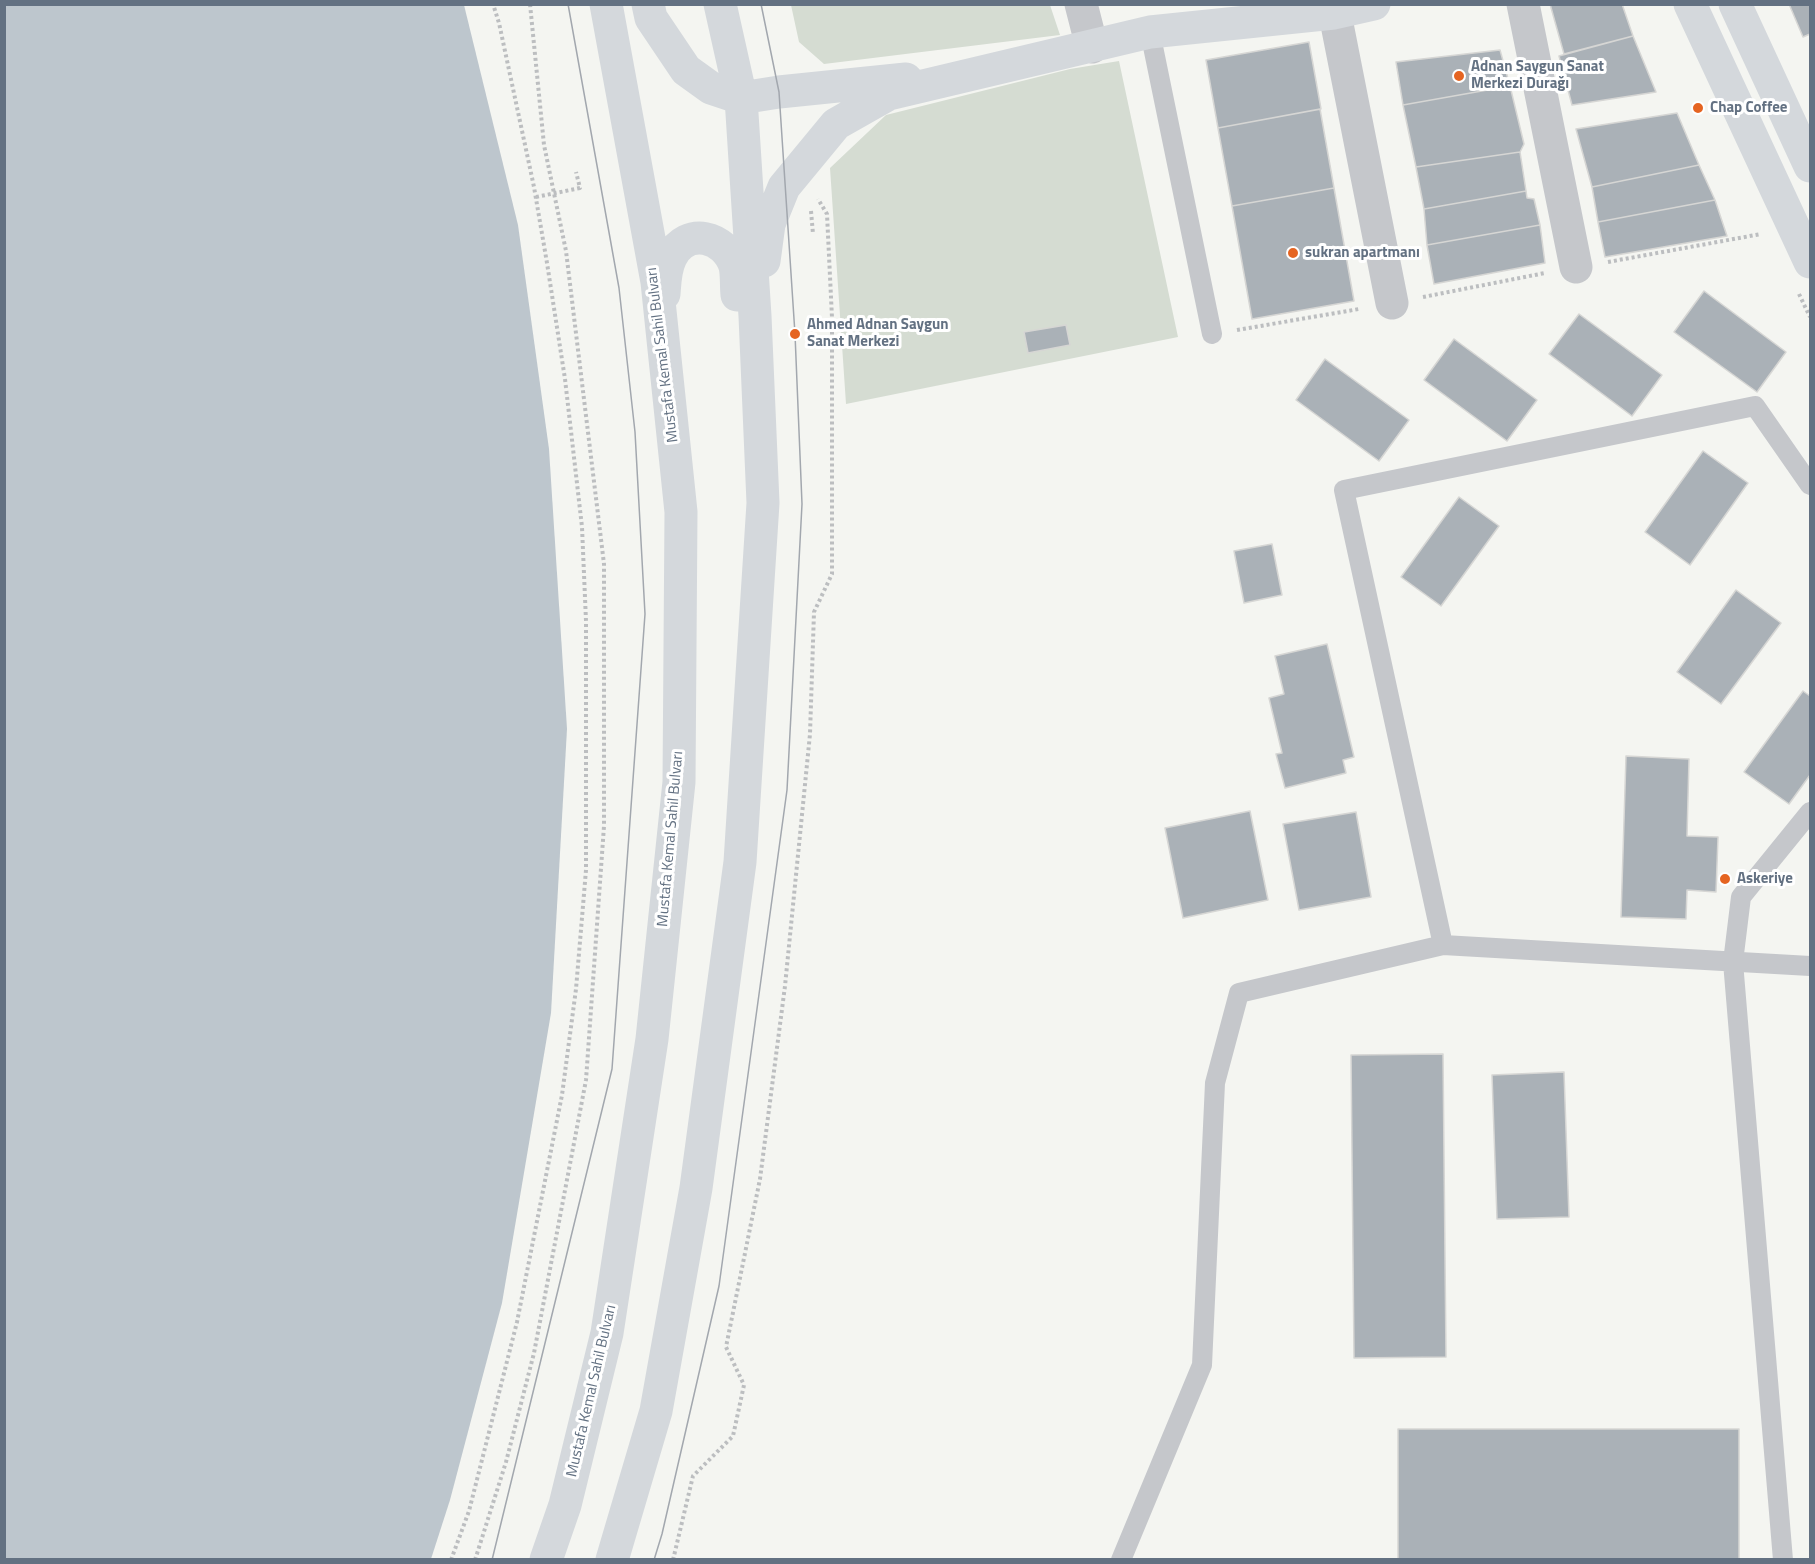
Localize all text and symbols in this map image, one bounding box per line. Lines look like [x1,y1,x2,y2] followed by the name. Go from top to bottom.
[1471,58,1604,93] place label: Adnan Saygun Sanat Merkezi Durağı
[1452,69,1466,83] marker: Adnan Saygun Sanat Merkezi Durağı
[1710,99,1788,117] place label: Chap Coffee
[1691,101,1705,115] marker: Chap Coffee
[1305,244,1420,262] place label: sukran apartmanı
[1286,246,1300,260] marker: sukran apartmanı
[643,266,683,444] street label: Mustafa Kemal Sahil Bulvarı
[807,316,949,351] place label: Ahmed Adnan Saygun Sanat Merkezi
[788,327,802,341] marker: Ahmed Adnan Saygun Sanat Merkezi
[654,750,688,928] street label: Mustafa Kemal Sahil Bulvarı
[1737,870,1793,888] place label: Askeriye
[1718,872,1732,886] marker: Askeriye
[563,1303,621,1479] street label: Mustafa Kemal Sahil Bulvarı

